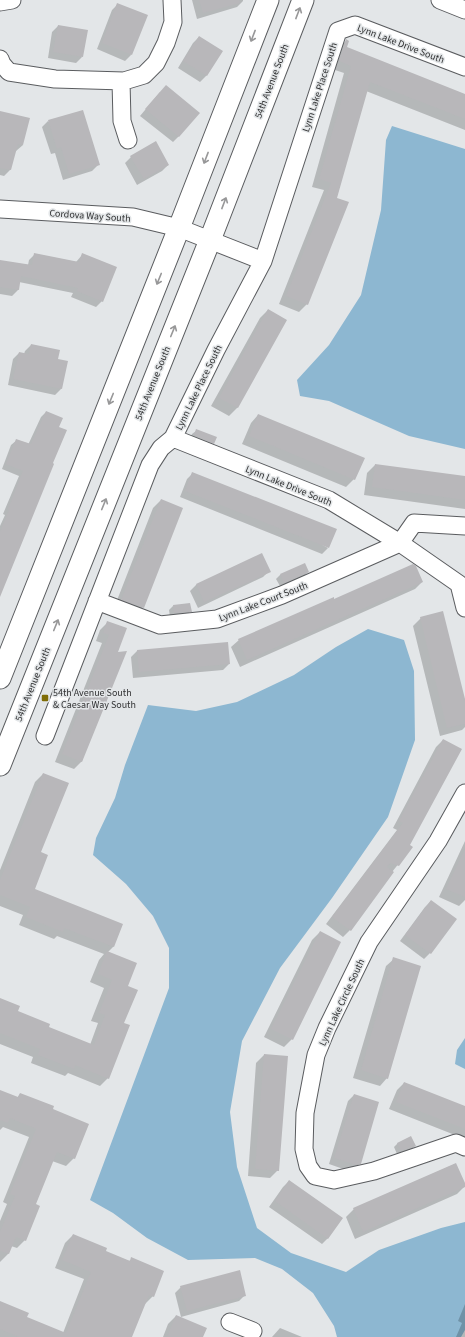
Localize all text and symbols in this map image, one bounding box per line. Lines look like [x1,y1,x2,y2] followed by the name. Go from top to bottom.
[295,8,302,20] one-way arrow
[355,21,446,67] street label: Lynn Lake Drive South
[249,30,257,42] one-way arrow
[299,41,341,134] street label: Lynn Lake Place South
[251,42,293,121] street label: 54th Avenue South
[202,151,210,163] one-way arrow
[220,198,228,210] one-way arrow
[49,206,131,226] street label: Cordova Way South
[155,272,162,284] one-way arrow
[170,326,178,338] one-way arrow
[172,342,226,432] street label: Lynn Lake Place South
[132,344,174,422] street label: 54th Avenue South
[107,393,114,405] one-way arrow
[243,462,334,510] street label: Lynn Lake Drive South
[101,498,109,510] one-way arrow
[217,579,310,625] street label: Lynn Lake Court South
[53,619,60,631] one-way arrow
[12,645,54,723] street label: 54th Avenue South
[53,686,136,712] place label: 54th Avenue South & Caesar Way South
[40,693,50,703] marker: 54th Avenue South & Caesar Way South
[316,957,368,1048] street label: Lynn Lake Circle South

